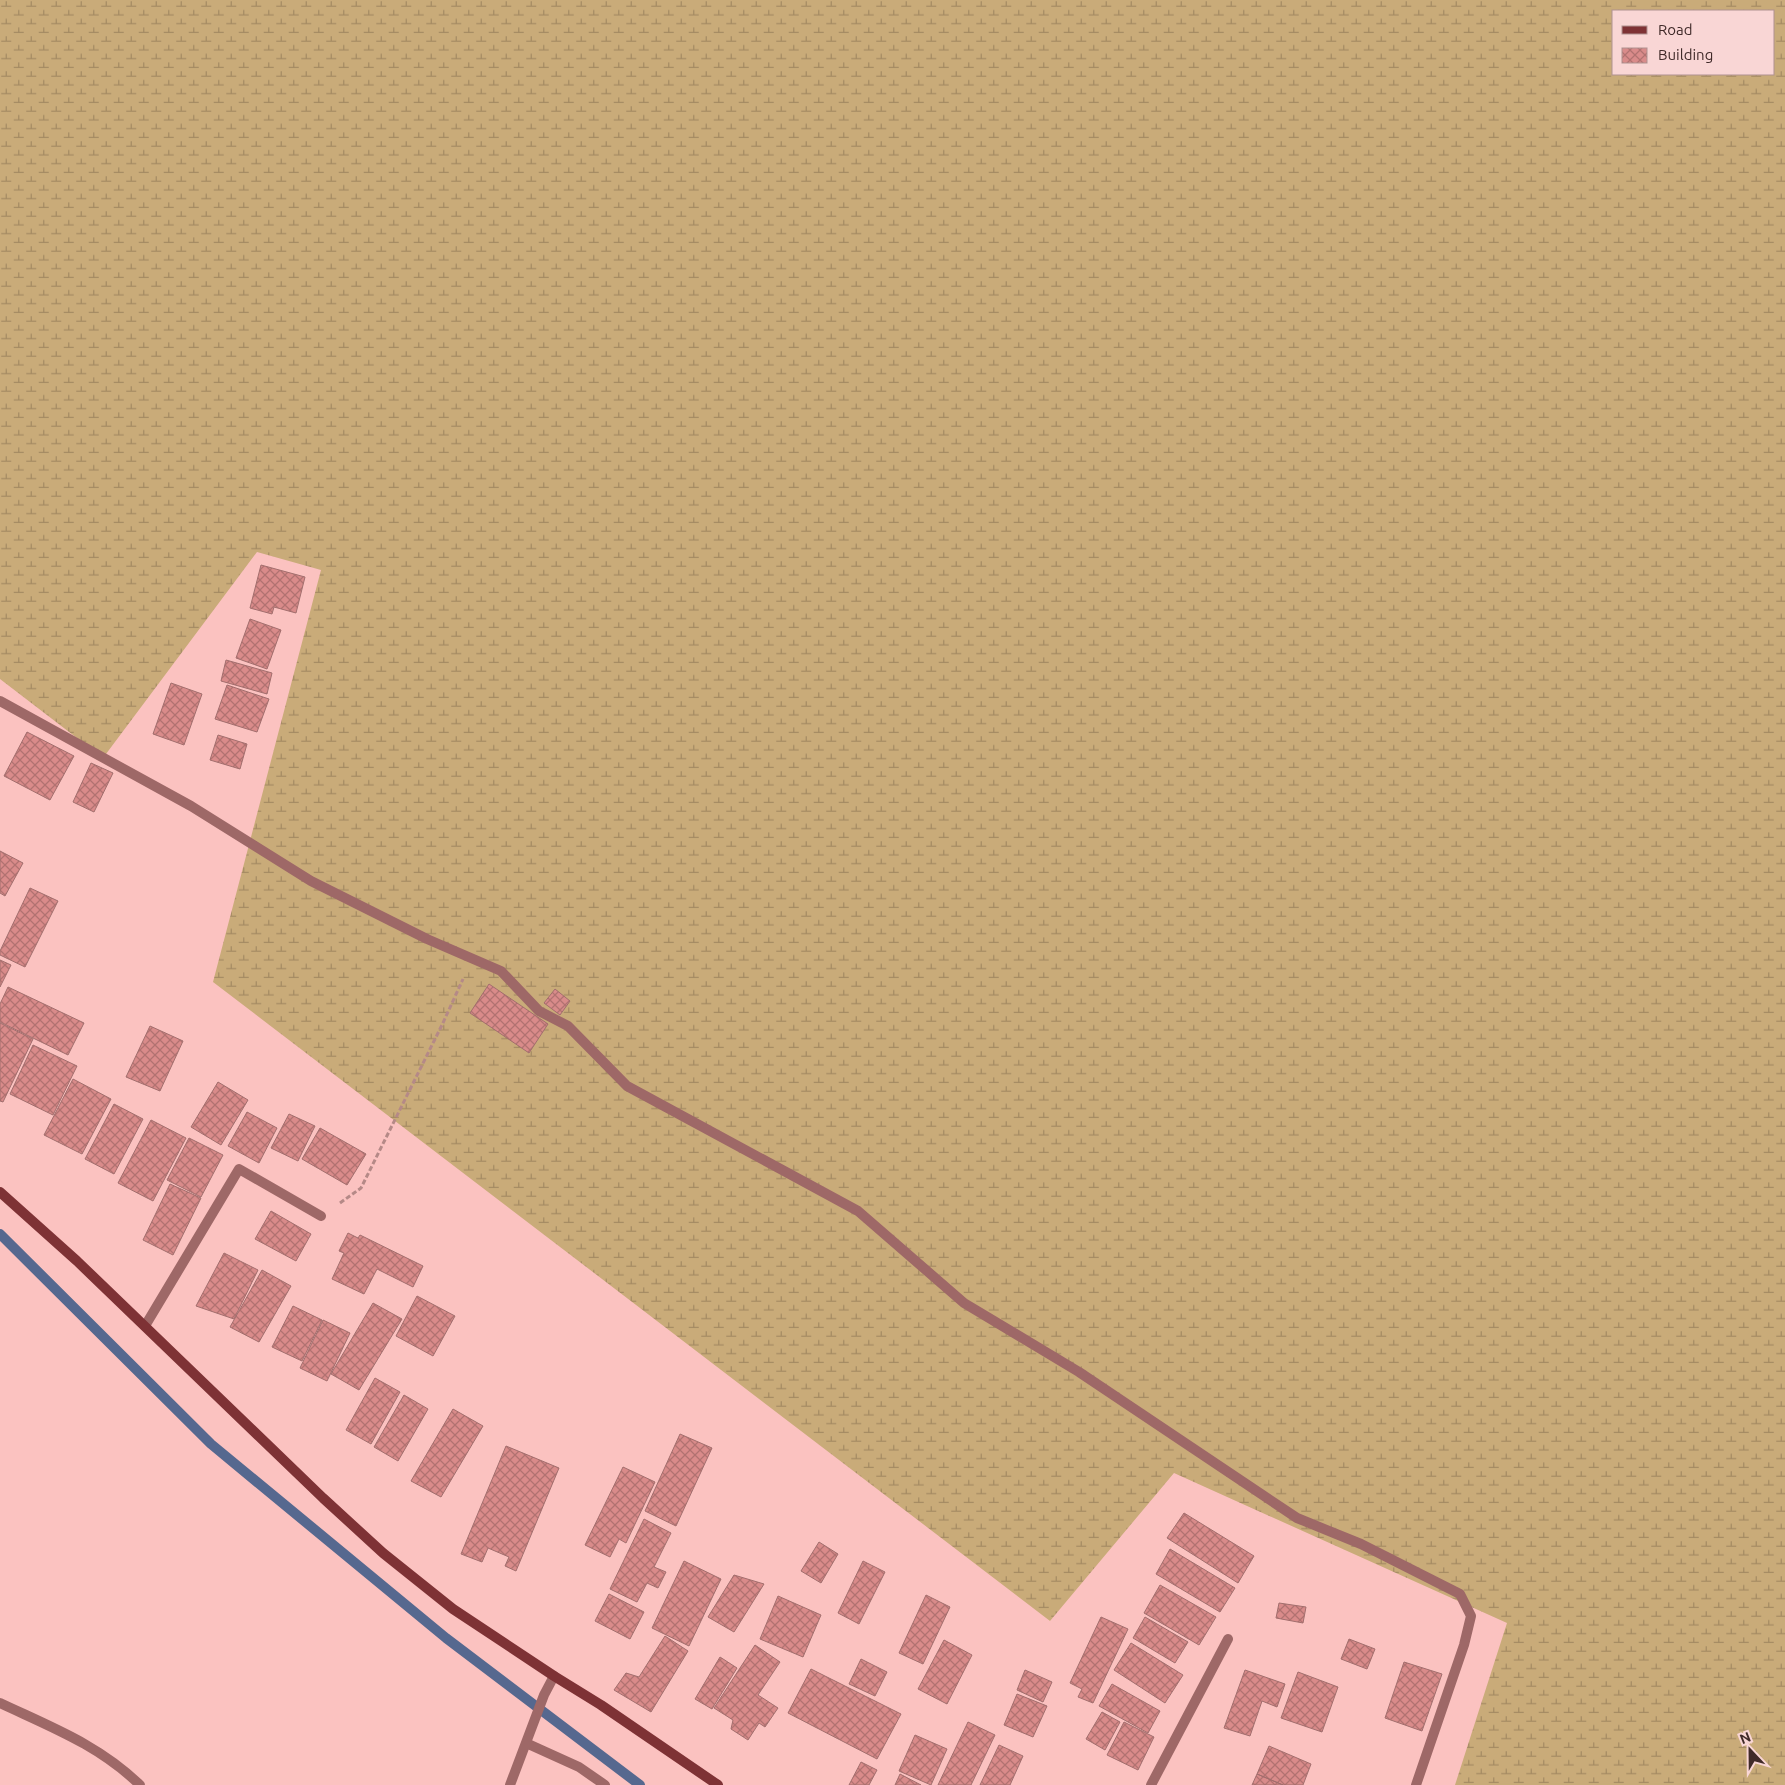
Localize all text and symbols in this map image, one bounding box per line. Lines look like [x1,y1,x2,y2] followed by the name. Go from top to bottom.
[1612,10,1775,75] legend
[1658,21,1693,38] text: Road
[1658,46,1713,63] text: Building
[1725,1725,1775,1775] north arrow
[1737,1729,1753,1747] text: N

